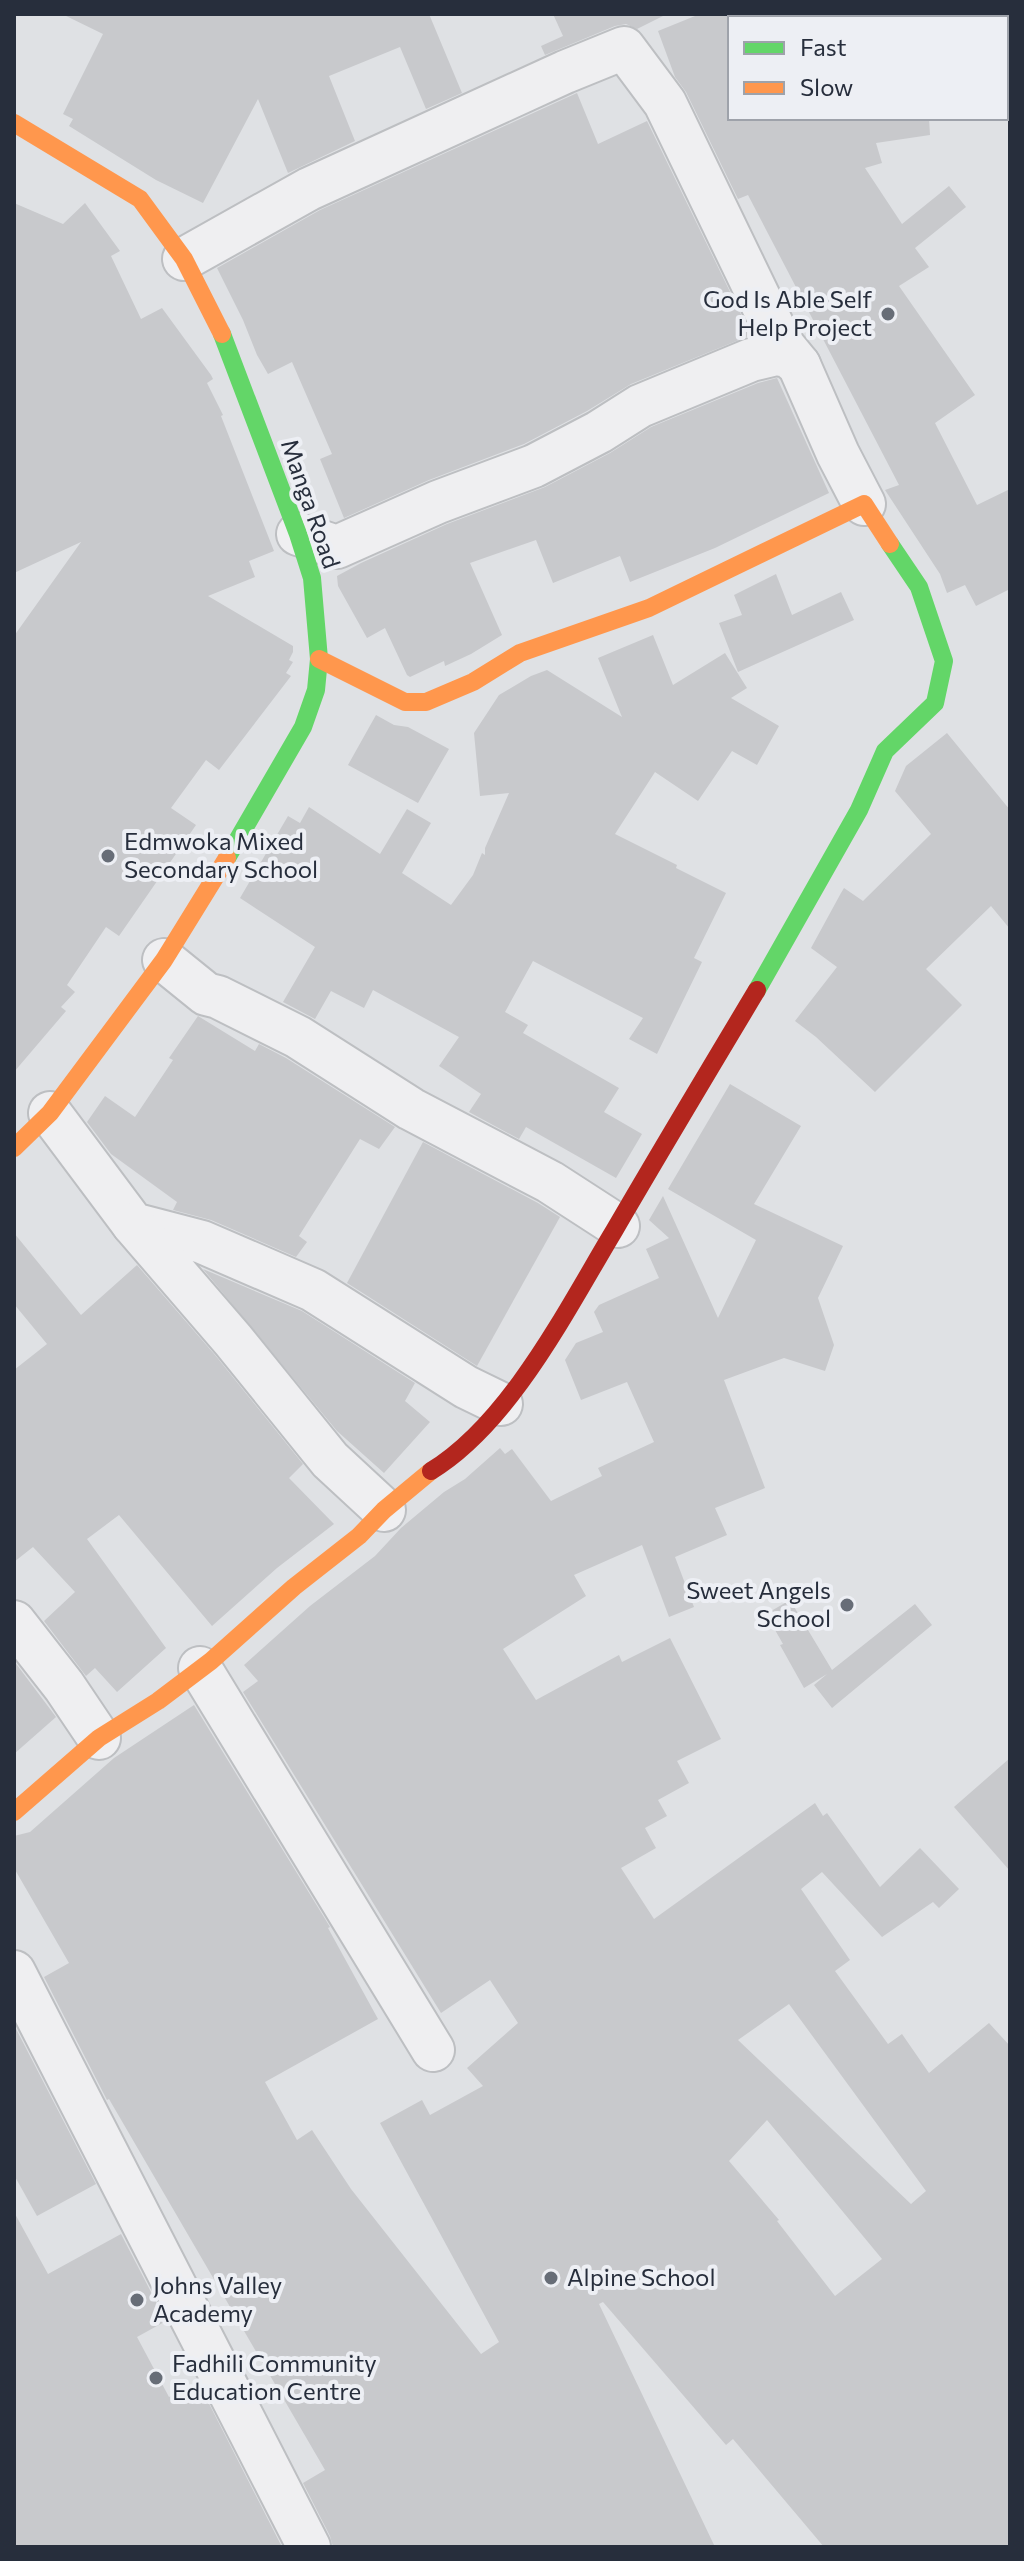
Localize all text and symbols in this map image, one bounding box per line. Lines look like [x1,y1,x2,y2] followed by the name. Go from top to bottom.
[728,16,1008,120] legend
[800,32,847,61] text: Fast
[800,72,853,101] text: Slow
[703,284,873,341] place label: God Is Able Self Help Project
[879,305,897,323] marker: God Is Able Self Help Project
[276,435,347,572] street label: Manga Road
[124,826,318,883] place label: Edmwoka Mixed Secondary School
[99,847,117,865] marker: Edmwoka Mixed Secondary School
[686,1575,831,1632] place label: Sweet Angels School
[838,1596,856,1614] marker: Sweet Angels School
[567,2262,716,2291] place label: Alpine School
[542,2269,560,2287] marker: Alpine School
[153,2270,282,2327] place label: Johns Valley Academy
[128,2291,146,2309] marker: Johns Valley Academy
[172,2348,377,2405] place label: Fadhili Community Education Centre
[147,2369,165,2387] marker: Fadhili Community Education Centre

